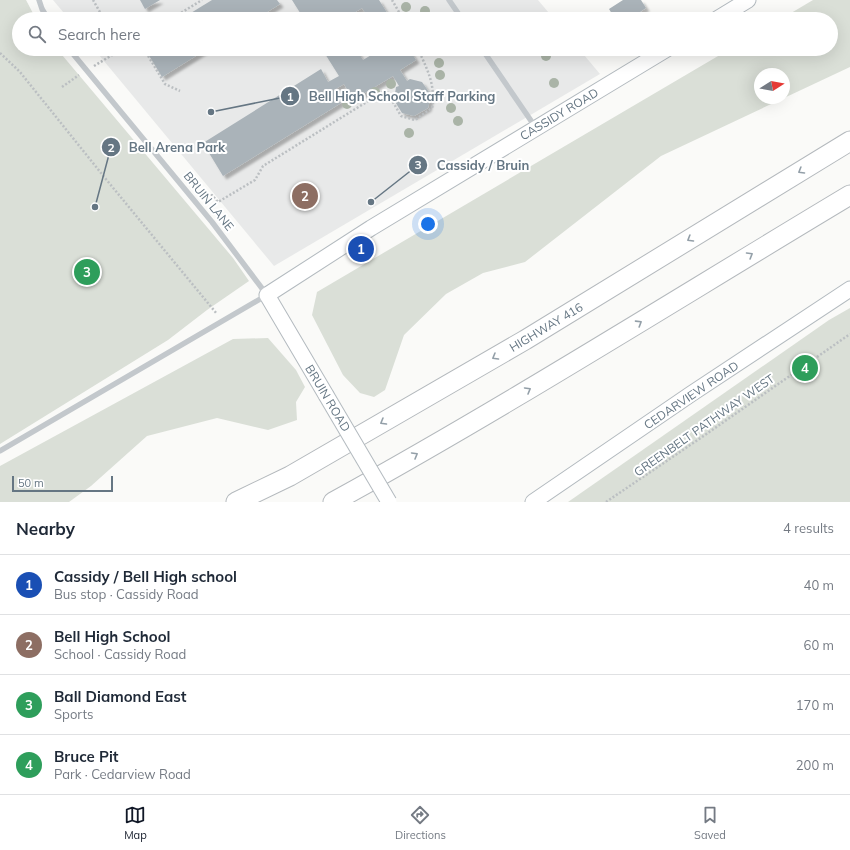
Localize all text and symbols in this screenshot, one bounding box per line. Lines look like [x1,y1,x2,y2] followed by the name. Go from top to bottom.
[12,12,838,56] search box
[26,23,48,45] icon: search
[58,25,140,44] text: Search here
[754,68,790,104] north arrow
[280,84,503,109] callout: Bell High School Staff Parking
[517,85,601,143] street label: CASSIDY ROAD
[309,88,495,104] text: Bell High School Staff Parking
[286,89,294,104] text: 1
[101,135,234,160] callout: Bell Arena Park
[129,139,226,155] text: Bell Arena Park
[107,140,115,155] text: 2
[408,153,537,178] callout: Cassidy / Bruin
[414,157,422,172] text: 3
[437,157,529,174] text: Cassidy / Bruin
[798,167,805,174] one-way arrow
[181,168,237,234] street label: BRUIN LANE
[292,181,318,211] pin: 2
[418,214,438,234] your location
[348,234,374,264] pin: 1
[687,234,694,242] one-way arrow
[746,252,753,259] one-way arrow
[74,257,100,287] pin: 3
[507,299,585,355] street label: HIGHWAY 416
[635,320,642,327] one-way arrow
[492,353,499,360] one-way arrow
[792,353,818,383] pin: 4
[641,358,741,432] street label: CEDARVIEW ROAD
[302,362,354,434] street label: BRUIN ROAD
[631,370,778,479] street label: GREENBELT PATHWAY WEST
[524,387,531,394] one-way arrow
[380,418,387,425] one-way arrow
[411,452,418,459] one-way arrow
[12,474,113,493] scale bar
[18,476,44,490] text: 50 m
[16,518,75,539] text: Nearby
[783,520,834,536] text: 4 results
[54,567,237,586] text: Cassidy / Bell High school
[25,577,33,593] text: 1
[804,577,834,593] text: 40 m
[54,586,199,602] text: Bus stop · Cassidy Road
[54,627,170,646] text: Bell High School
[25,637,33,653] text: 2
[804,637,834,653] text: 60 m
[54,646,186,662] text: School · Cassidy Road
[54,687,186,706] text: Ball Diamond East
[25,697,33,713] text: 3
[796,697,834,713] text: 170 m
[54,706,93,722] text: Sports
[54,747,119,766] text: Bruce Pit
[25,757,33,773] text: 4
[796,757,834,773] text: 200 m
[54,766,191,782] text: Park · Cedarview Road
[124,804,147,842] tab: Map
[395,804,446,842] tab: Directions
[694,804,726,842] tab: Saved

